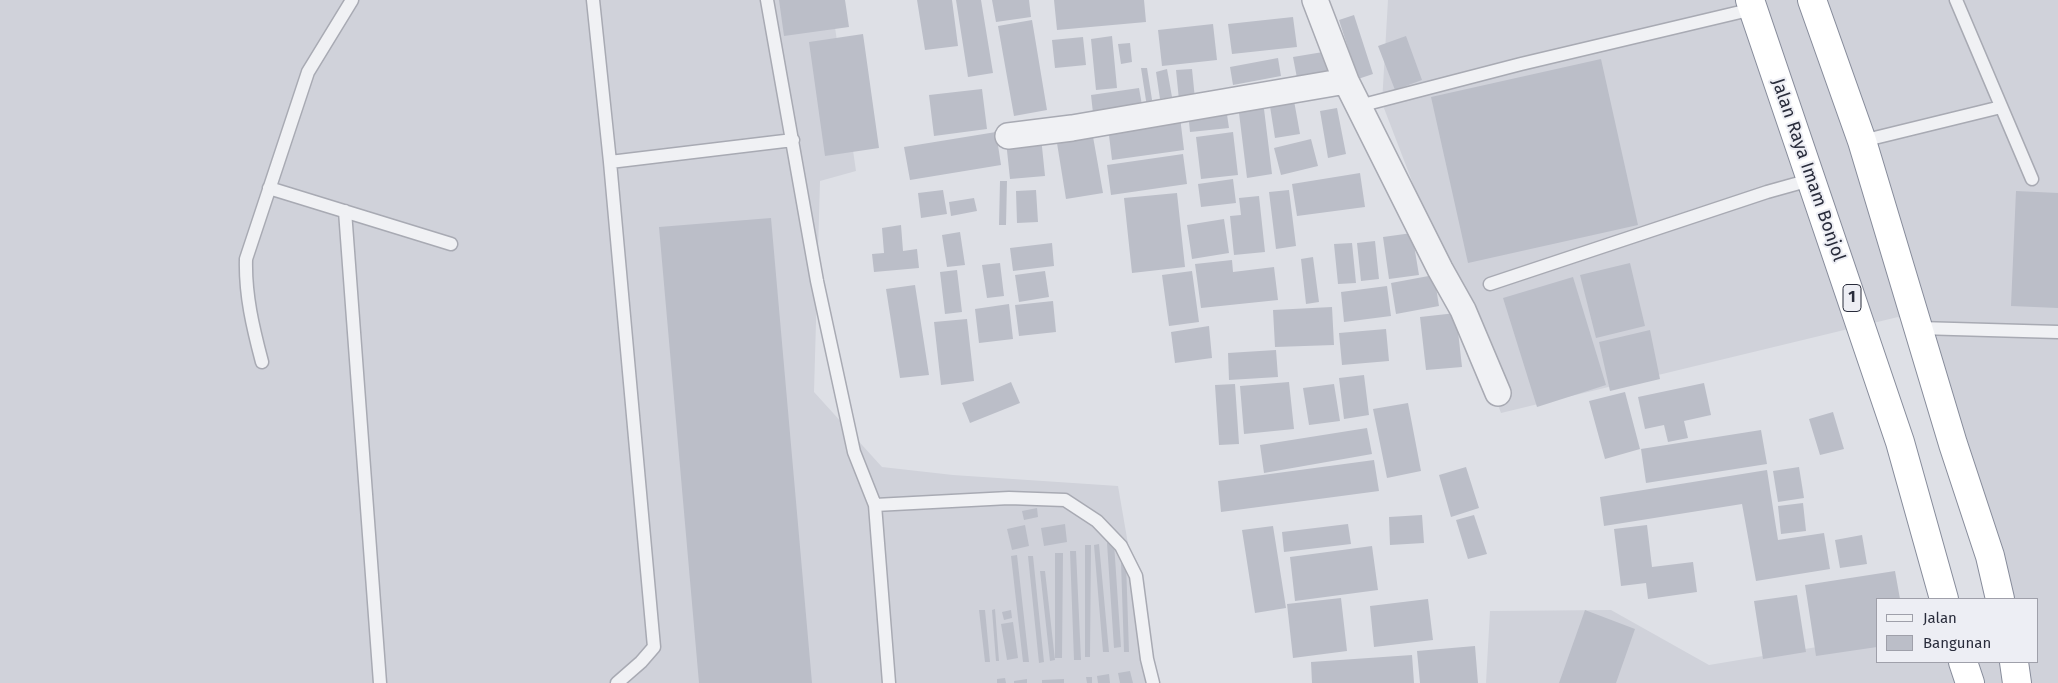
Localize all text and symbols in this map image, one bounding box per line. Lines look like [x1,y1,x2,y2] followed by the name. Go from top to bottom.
[1766,76,1850,264] street label: Jalan Raya Imam Bonjol
[1843,284,1861,312] road number: 1
[1876,598,2038,663] legend
[1923,609,1957,627] text: Jalan
[1923,634,1991,652] text: Bangunan

